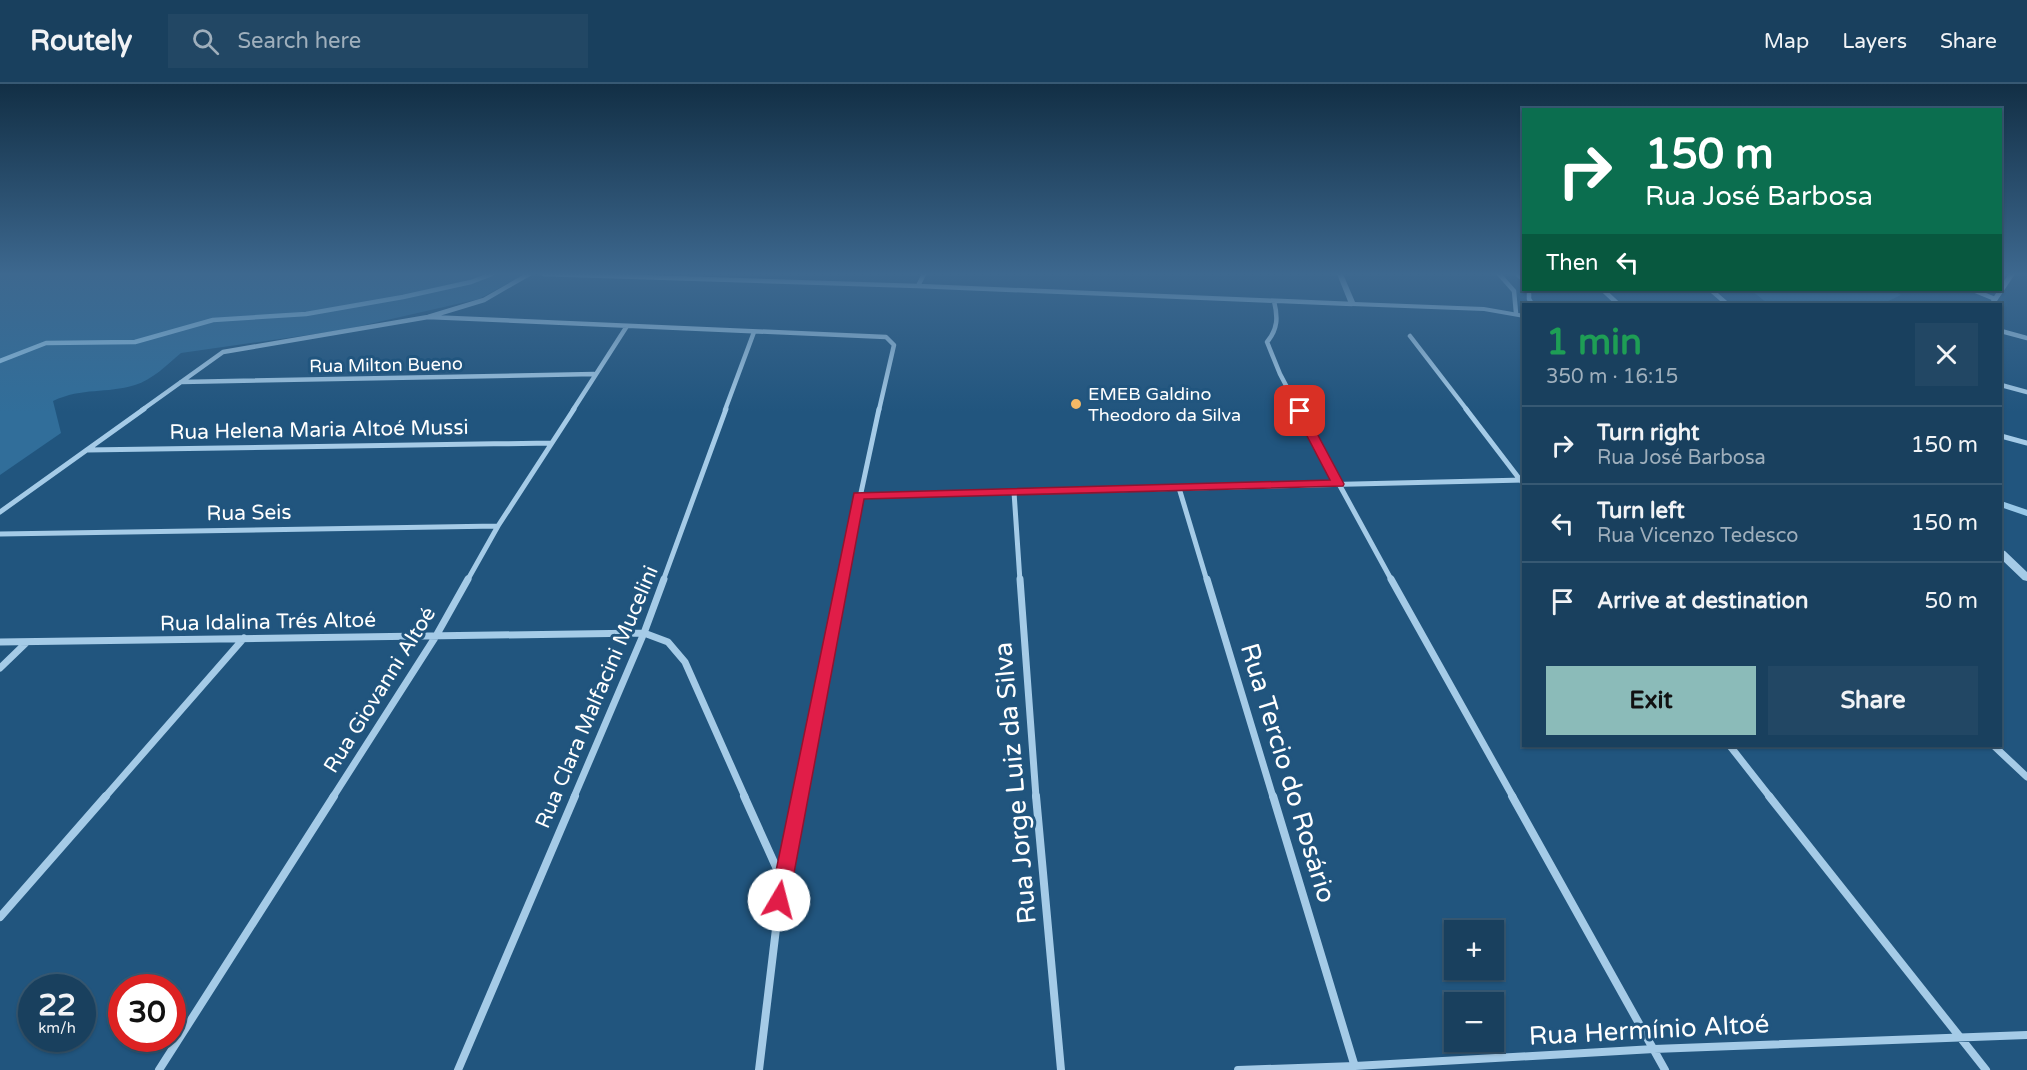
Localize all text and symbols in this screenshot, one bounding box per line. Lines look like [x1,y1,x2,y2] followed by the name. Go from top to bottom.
[168,14,588,68] search box
[30,24,132,58] text: Routely
[189,25,222,58] icon: search
[237,28,361,54] text: Search here
[1764,29,1809,54] text: Map
[1842,29,1907,54] text: Layers
[1940,29,1997,54] text: Share
[1645,129,1774,180] text: 150 m
[1546,132,1624,210] icon: right
[1645,180,1873,213] text: Rua José Barbosa
[1611,246,1644,279] icon: left
[1546,250,1599,276] text: Then
[1546,321,1642,364] text: 1 min
[1915,323,1978,386] button: close
[309,353,463,377] street label: Rua Milton Bueno
[1546,365,1678,389] text: 350 m · 16:15
[1088,383,1241,426] place label: EMEB Galdino Theodoro da Silva
[1274,385,1325,436] pin
[1283,394,1316,427] icon: arrive
[1069,397,1083,411] marker: EMEB Galdino Theodoro da Silva
[169,415,469,445] street label: Rua Helena Maria Altoé Mussi
[1597,420,1699,446] text: Turn right
[1546,429,1579,462] icon: right
[1911,432,1978,458] text: 150 m
[1597,446,1766,470] text: Rua José Barbosa
[1597,498,1685,524] text: Turn left
[206,500,292,526] street label: Rua Seis
[1546,507,1579,540] icon: left
[1911,510,1978,536] text: 150 m
[1597,524,1798,548] text: Rua Vicenzo Tedesco
[530,562,664,832] street label: Rua Clara Malfacini Mucelini
[1546,585,1579,618] icon: arrive
[1597,588,1808,614] text: Arrive at destination
[1924,588,1978,614] text: 50 m
[319,602,441,778] street label: Rua Giovanni Altoé
[160,608,376,636] street label: Rua Idalina Trés Altoé
[1234,640,1342,906] street label: Rua Tercio do Rosário
[987,641,1043,925] street label: Rua Jorge Luiz da Silva
[1546,666,1756,735] button: Exit
[1768,666,1978,735] button: Share
[747,868,811,932] position arrow
[1444,920,1504,1052] map controls
[1444,920,1504,980] button: +
[108,974,186,1052] speed limit sign: 30
[38,987,76,1024] text: 22
[1444,992,1504,1052] button: −
[1528,1008,1770,1052] street label: Rua Hermínio Altoé
[38,1019,76,1037] text: km/h

